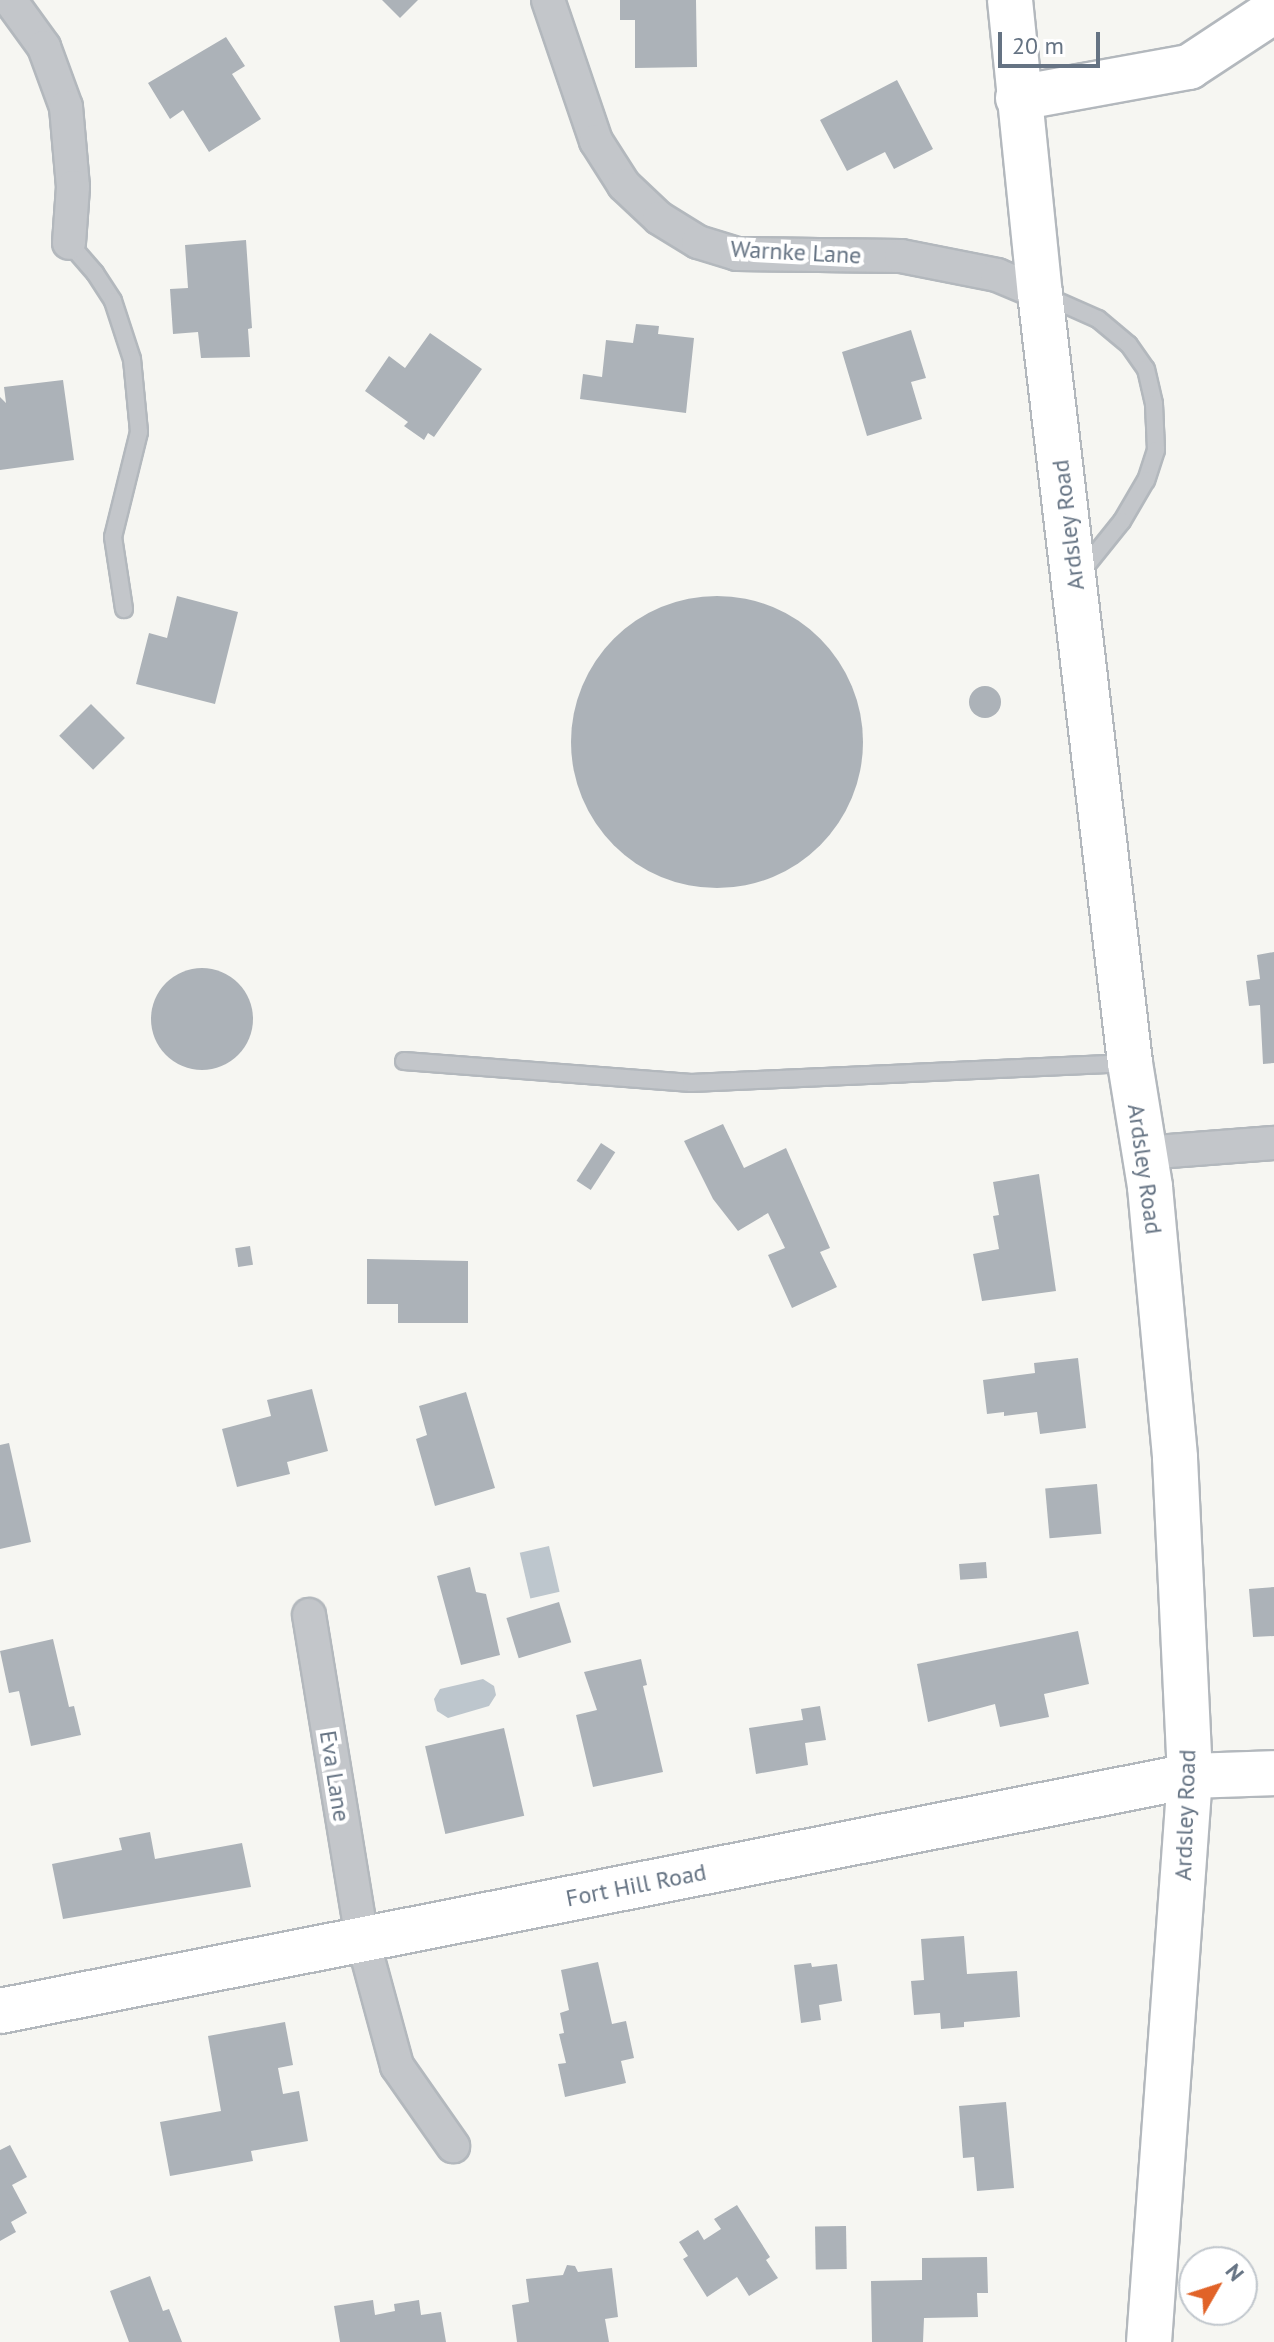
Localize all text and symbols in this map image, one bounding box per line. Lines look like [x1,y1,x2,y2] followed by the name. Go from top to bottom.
[1002,16,1104,66] scale bar
[1012,30,1064,61] text: 20 m
[730,234,862,270] street label: Warnke Lane
[1046,458,1090,592] street label: Ardsley Road
[1122,1101,1168,1237] street label: Ardsley Road
[314,1728,356,1824] street label: Eva Lane
[1168,1748,1202,1882] street label: Ardsley Road
[563,1857,709,1913] street label: Fort Hill Road
[1178,2246,1258,2326] north arrow
[1220,2258,1251,2287] text: N

